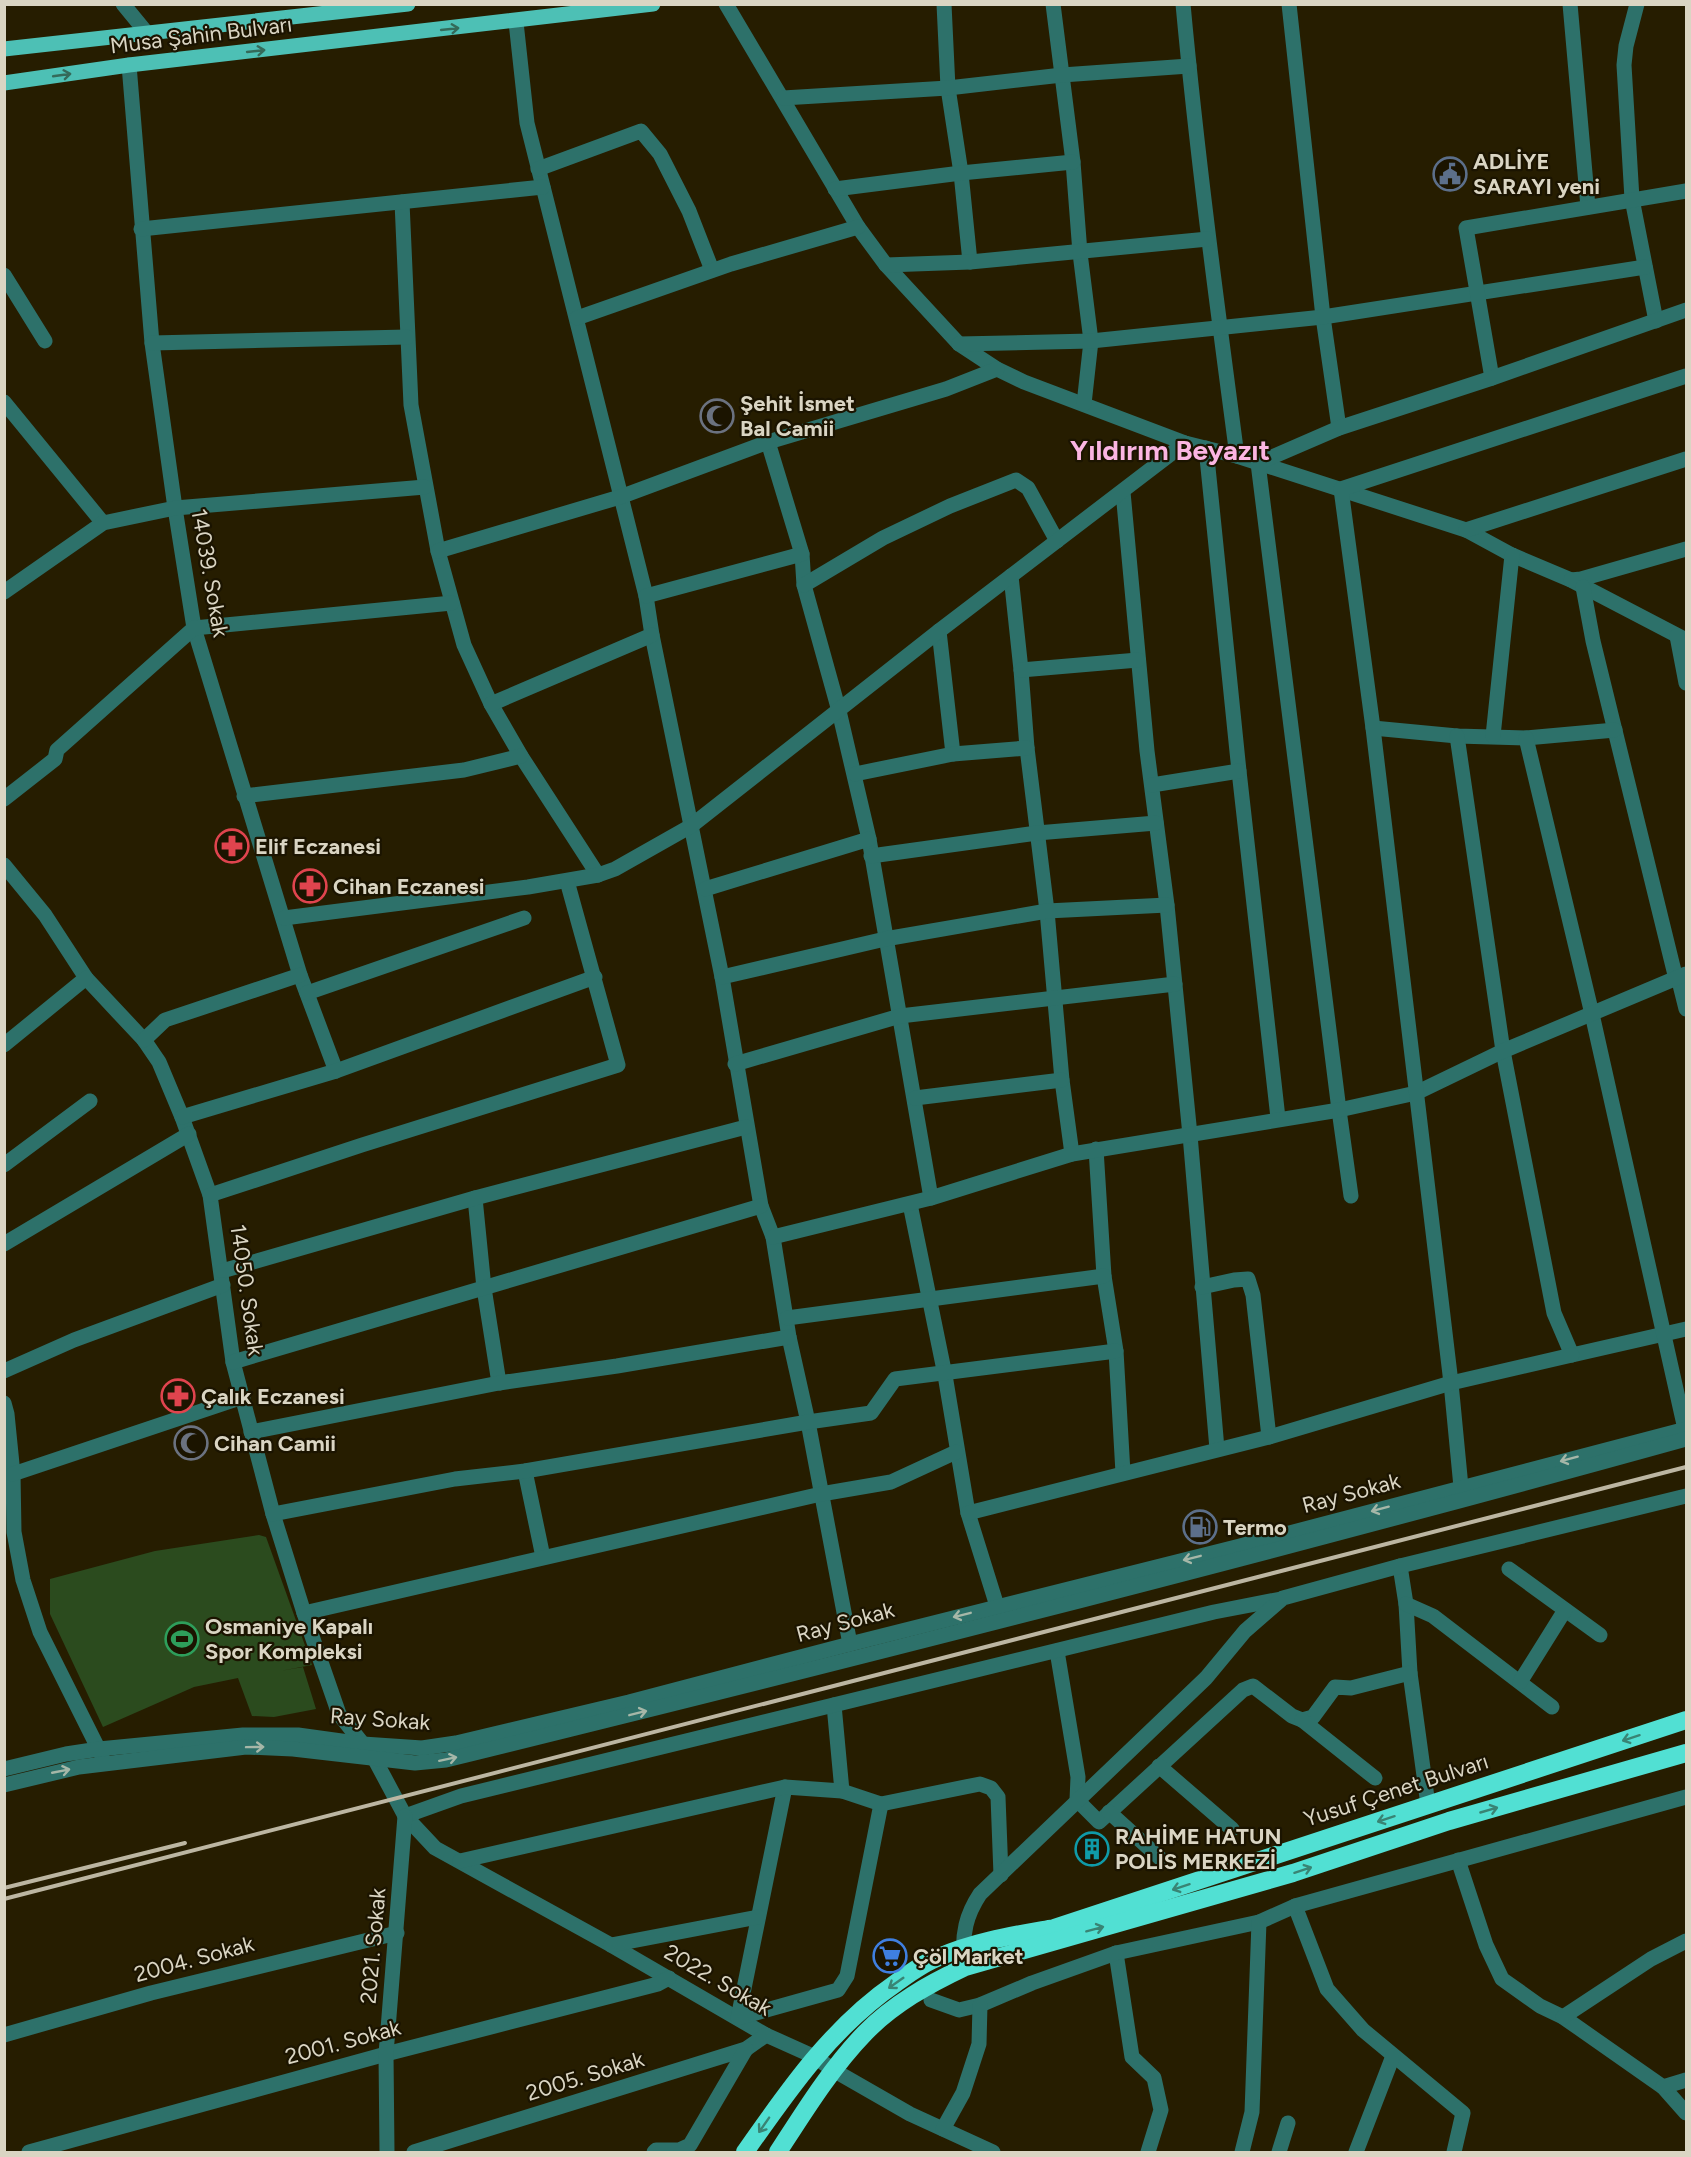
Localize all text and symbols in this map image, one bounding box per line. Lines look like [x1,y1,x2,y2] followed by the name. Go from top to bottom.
[108,10,294,60] street label: Musa Şahin Bulvarı
[439,23,459,34] one-way arrow
[245,45,265,56] one-way arrow
[52,69,72,80] one-way arrow
[1473,148,1600,200] place label: ADLİYE SARAYI yeni
[1432,156,1468,192] public building icon: ADLİYE SARAYI yeni
[740,390,855,442] place label: Şehit İsmet Bal Camii
[699,398,735,434] mosque icon: Şehit İsmet Bal Camii
[1070,433,1270,467] district label: Yıldırım Beyazıt
[185,507,235,640] street label: 14039. Sokak
[214,828,250,864] pharmacy icon: Elif Eczanesi
[255,833,381,860] place label: Elif Eczanesi
[292,868,328,904] pharmacy icon: Cihan Eczanesi
[333,873,485,900] place label: Cihan Eczanesi
[224,1223,270,1358] street label: 14050. Sokak
[160,1378,196,1414] pharmacy icon: Çalık Eczanesi
[201,1383,345,1410] place label: Çalık Eczanesi
[173,1425,209,1461] mosque icon: Cihan Camii
[214,1430,336,1457] place label: Cihan Camii
[1560,1454,1579,1466] one-way arrow
[1299,1467,1403,1519] street label: Ray Sokak
[1371,1503,1390,1515] one-way arrow
[1182,1509,1218,1545] fuel station icon: Termo
[1223,1514,1287,1541] place label: Termo
[1182,1553,1201,1564] one-way arrow
[793,1596,897,1648] street label: Ray Sokak
[952,1610,971,1622] one-way arrow
[205,1613,373,1665] place label: Osmaniye Kapalı Spor Kompleksi
[164,1621,200,1657] sports icon: Osmaniye Kapalı Spor Kompleksi
[329,1702,431,1736] street label: Ray Sokak
[628,1706,647,1718] one-way arrow
[1622,1733,1641,1744] one-way arrow
[244,1741,264,1753] one-way arrow
[1300,1747,1492,1833] street label: Yusuf Çenet Bulvarı
[438,1753,458,1764] one-way arrow
[51,1765,71,1776] one-way arrow
[1479,1804,1498,1815] one-way arrow
[1377,1814,1396,1825] one-way arrow
[1115,1823,1281,1875] place label: RAHİME HATUN POLİS MERKEZİ
[1074,1831,1110,1867] building icon: RAHİME HATUN POLİS MERKEZİ
[1293,1863,1312,1874] one-way arrow
[1172,1882,1191,1893] one-way arrow
[354,1887,392,2005] street label: 2021. Sokak
[1085,1923,1104,1934] one-way arrow
[131,1930,257,1988] street label: 2004. Sokak
[659,1938,777,2022] street label: 2022. Sokak
[872,1938,908,1974] supermarket icon: Çöl Market
[913,1943,1024,1970] place label: Çöl Market
[888,1977,904,1989] one-way arrow
[282,2014,404,2070] street label: 2001. Sokak
[523,2045,647,2107] street label: 2005. Sokak
[758,2117,770,2133] one-way arrow

